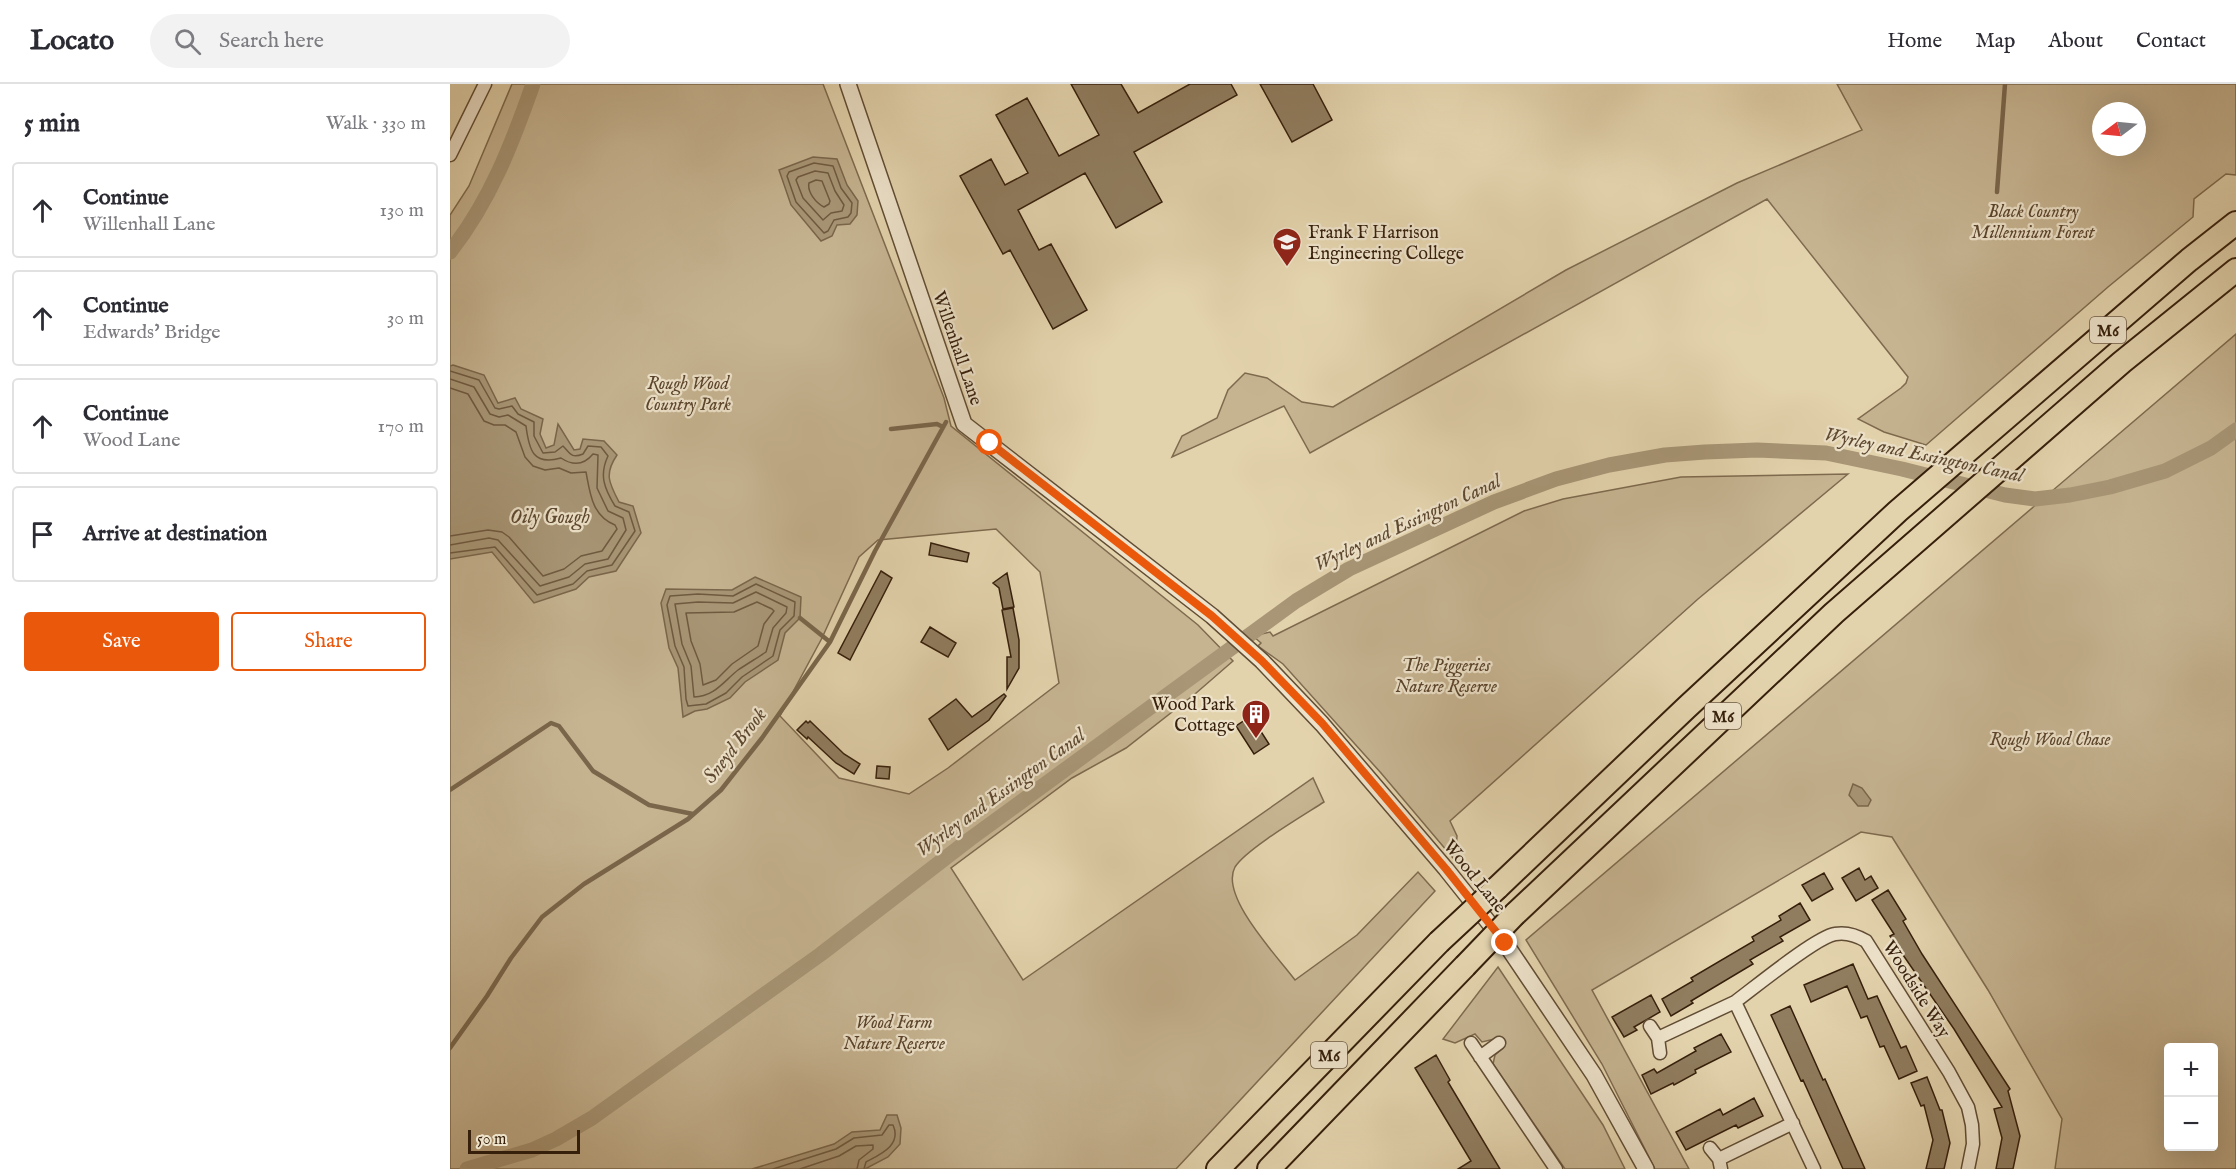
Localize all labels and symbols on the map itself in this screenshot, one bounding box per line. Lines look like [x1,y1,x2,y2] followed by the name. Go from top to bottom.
[2092,102,2146,156] north arrow
[1971,201,2096,245] park label: Black Country Millennium Forest
[1308,222,1464,266] place label: Frank F Harrison Engineering College
[1271,226,1303,268] school or university icon: Frank F Harrison Engineering College
[926,288,987,409] street label: Willenhall Lane
[2090,317,2126,343] road number: M6
[645,373,731,417] park label: Rough Wood Country Park
[1822,422,2028,490] water label: Wyrley and Essington Canal
[976,429,1002,455] route start
[1310,468,1507,579] water label: Wyrley and Essington Canal
[510,505,590,531] water label: Oily Gough
[1395,655,1497,699] park label: The Piggeries Nature Reserve
[1152,694,1235,738] place label: Wood Park Cottage
[1240,698,1272,740] building icon: Wood Park Cottage
[698,703,773,789] water label: Sneyd Brook
[1705,703,1741,729] road number: M6
[911,722,1093,864] water label: Wyrley and Essington Canal
[1989,729,2111,752] park label: Rough Wood Chase
[1437,836,1510,918] street label: Wood Lane
[1491,929,1517,955] route end
[1877,937,1955,1043] street label: Woodside Way
[843,1012,945,1056] park label: Wood Farm Nature Reserve
[1311,1042,1347,1068] road number: M6
[468,1127,580,1154] scale bar

